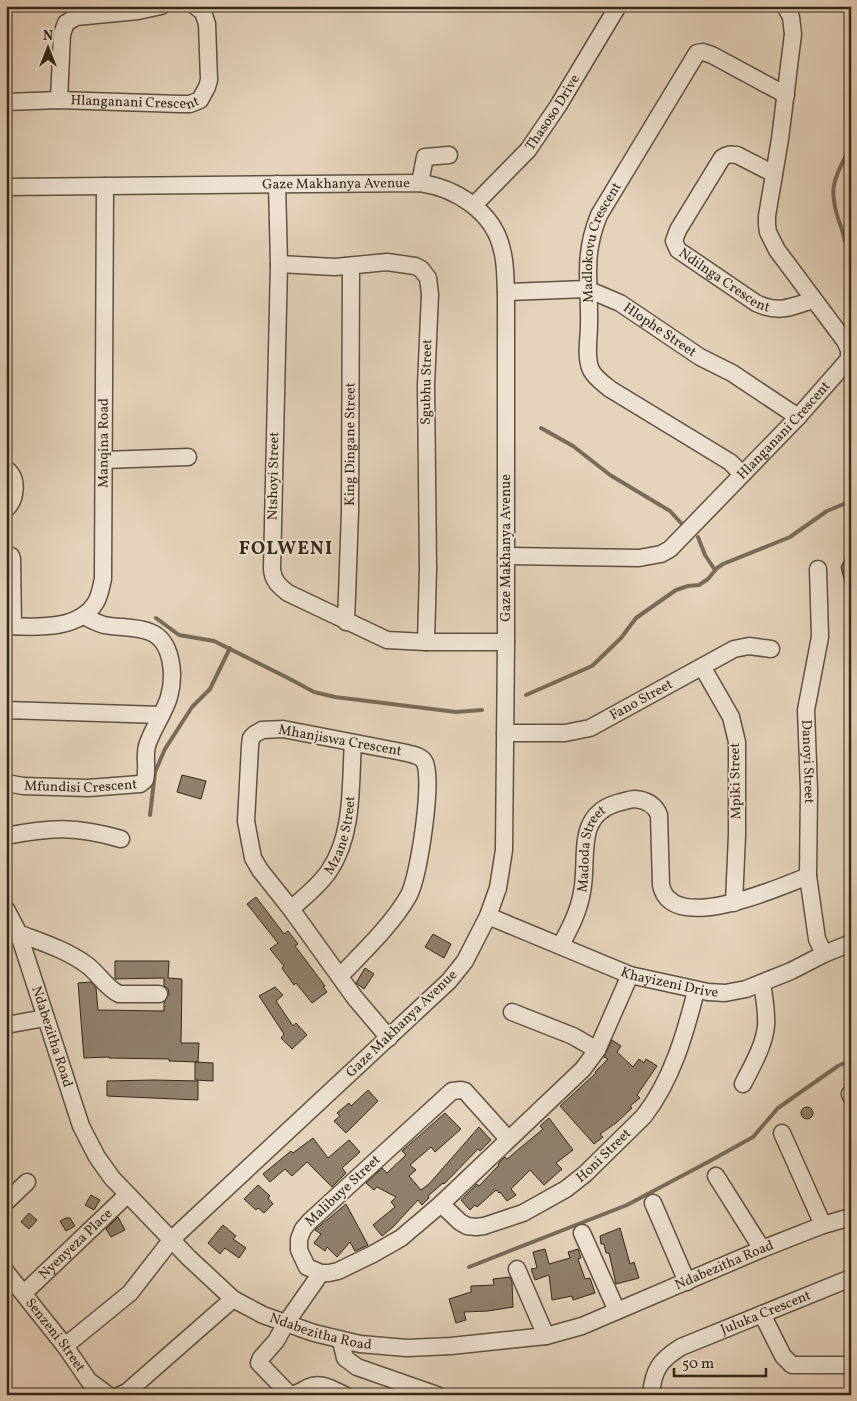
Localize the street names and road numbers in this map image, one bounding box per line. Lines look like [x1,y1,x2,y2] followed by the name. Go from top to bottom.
[521,71,584,154] street label: Thasoso Drive
[70,91,202,114] street label: Hlanganani Crescent
[262,174,410,194] street label: Gaze Makhanya Avenue
[578,179,626,303] street label: Madlokovu Crescent
[675,244,772,317] street label: Ndilnga Crescent
[619,298,700,361] street label: Hlophe Street
[417,339,437,425] street label: Sgubhu Street
[733,377,835,484] street label: Hlanganani Crescent
[341,382,360,506] street label: King Dingane Street
[94,398,113,488] street label: Manqina Road
[264,432,284,520] street label: Ntshoyi Street
[497,474,516,622] street label: Gaze Makhanya Avenue
[606,675,676,725] street label: Fano Street
[797,719,819,804] street label: Danoyi Street
[277,721,403,761] street label: Mhanjiswa Crescent
[726,742,746,819] street label: Mpiki Street
[24,775,138,798] street label: Mfundisi Crescent
[320,795,360,878] street label: Mzane Street
[573,801,610,893] street label: Madoda Street
[618,963,719,1002] street label: Khayizeni Drive
[342,966,462,1082] street label: Gaze Makhanya Avenue
[27,984,77,1090] street label: Ndabezitha Road
[572,1124,635,1187] street label: Honi Street
[301,1151,385,1231] street label: Malibuye Street
[34,1204,117,1284] street label: Nyenyeza Place
[672,1236,777,1295] street label: Ndabezitha Road
[718,1286,814,1339] street label: Juluka Crescent
[21,1294,90,1376] street label: Senzeni Street
[267,1309,372,1354] street label: Ndabezitha Road

